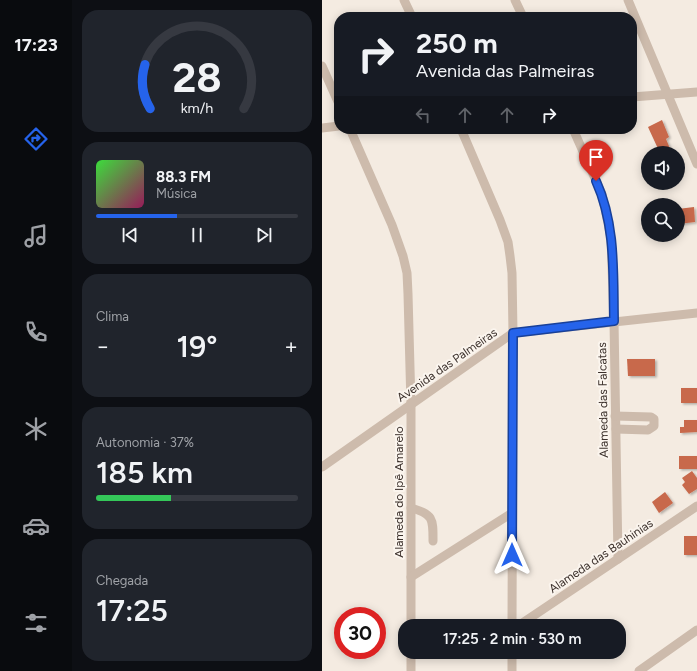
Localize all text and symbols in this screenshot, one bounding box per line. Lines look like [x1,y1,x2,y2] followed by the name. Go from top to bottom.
[416,26,498,60] text: 250 m
[350,28,402,80] icon: right
[14,34,58,56] text: 17:23
[172,52,222,102] text: 28
[416,60,594,82] text: Avenida das Palmeiras
[181,99,213,117] text: km/h
[412,104,434,126] icon: left
[454,104,476,126] icon: ahead
[496,104,518,126] icon: ahead
[538,104,560,126] icon: right
[22,125,50,153] icon: directions
[579,140,613,181] pin
[585,146,607,168] icon: arrive
[641,146,685,242] map controls
[641,146,685,190] button: sound
[156,168,211,186] text: 88.3 FM
[156,186,197,201] text: Música
[641,198,685,242] button: search
[22,222,50,250] icon: music
[119,224,141,246] icon: previous
[186,224,208,246] icon: pause
[253,224,275,246] icon: next
[96,309,129,324] text: Clima
[22,318,50,346] icon: phone
[394,325,500,405] street label: Avenida das Palmeiras
[176,328,218,365] text: 19°
[96,333,110,360] text: −
[284,333,298,360] text: +
[595,342,611,458] street label: Alameda das Falcatas
[22,415,50,443] icon: climate
[392,426,406,558] street label: Alameda do Ipê Amarelo
[96,435,194,450] text: Autonomia · 37%
[96,454,193,491] text: 185 km
[22,512,50,540] icon: car
[546,516,656,596] street label: Alameda das Bauhinias
[491,534,533,576] position arrow
[96,573,148,588] text: Chegada
[96,592,168,629] text: 17:25
[334,607,386,659] speed limit sign: 30
[22,609,50,637] icon: filters
[443,630,581,648] text: 17:25 · 2 min · 530 m

